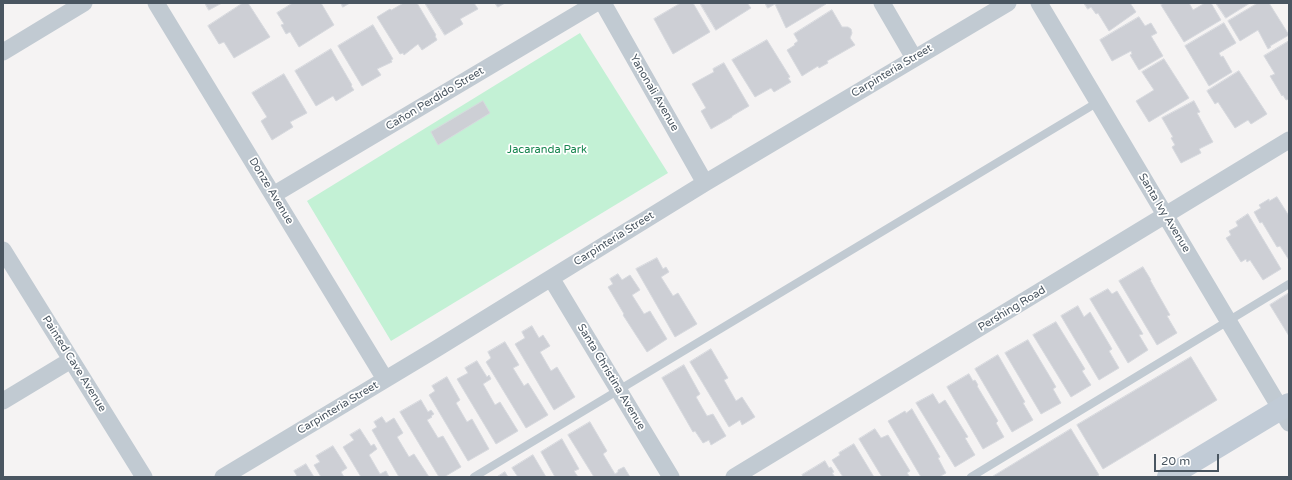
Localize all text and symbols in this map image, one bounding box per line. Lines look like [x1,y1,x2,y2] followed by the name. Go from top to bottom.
[849,42,935,100] street label: Carpinteria Street
[627,52,681,134] street label: Yanonali Avenue
[384,65,486,133] street label: Cañon Perdido Street
[507,143,587,157] park label: Jacaranda Park
[246,155,296,227] street label: Donze Avenue
[1135,171,1193,255] street label: Santa Ivy Avenue
[571,209,657,269] street label: Carpinteria Street
[976,284,1048,334] street label: Pershing Road
[39,314,109,414] street label: Painted Cave Avenue
[574,322,648,432] street label: Santa Christina Avenue
[295,379,381,437] street label: Carpinteria Street
[1156,446,1221,472] scale bar
[1161,454,1190,468] text: 20 m

